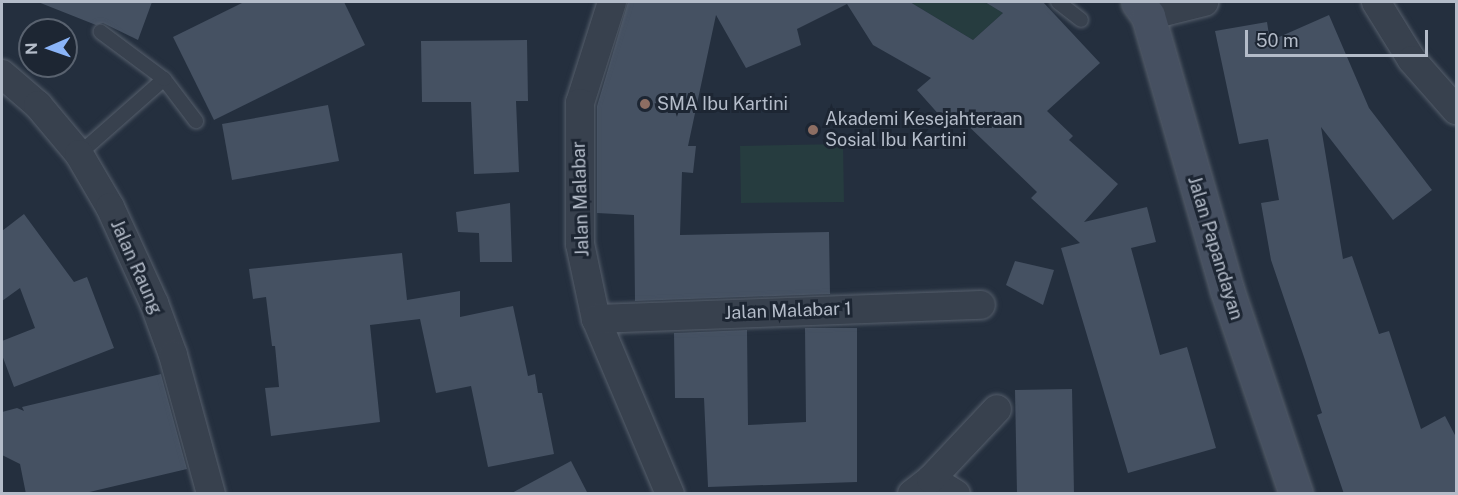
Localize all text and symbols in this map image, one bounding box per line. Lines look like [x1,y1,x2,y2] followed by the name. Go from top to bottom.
[18,18,78,78] north arrow
[1248,18,1431,56] scale bar
[1256,30,1299,51] text: 50 m
[22,42,41,55] text: N
[657,93,788,115] place label: SMA Ibu Kartini
[638,97,652,111] marker: SMA Ibu Kartini
[825,109,1023,152] place label: Akademi Kesejahteraan Sosial Ibu Kartini
[806,123,820,137] marker: Akademi Kesejahteraan Sosial Ibu Kartini
[568,141,594,257] street label: Jalan Malabar
[1183,173,1247,323] street label: Jalan Papandayan
[106,216,166,318] street label: Jalan Raung
[724,298,852,324] street label: Jalan Malabar 1

